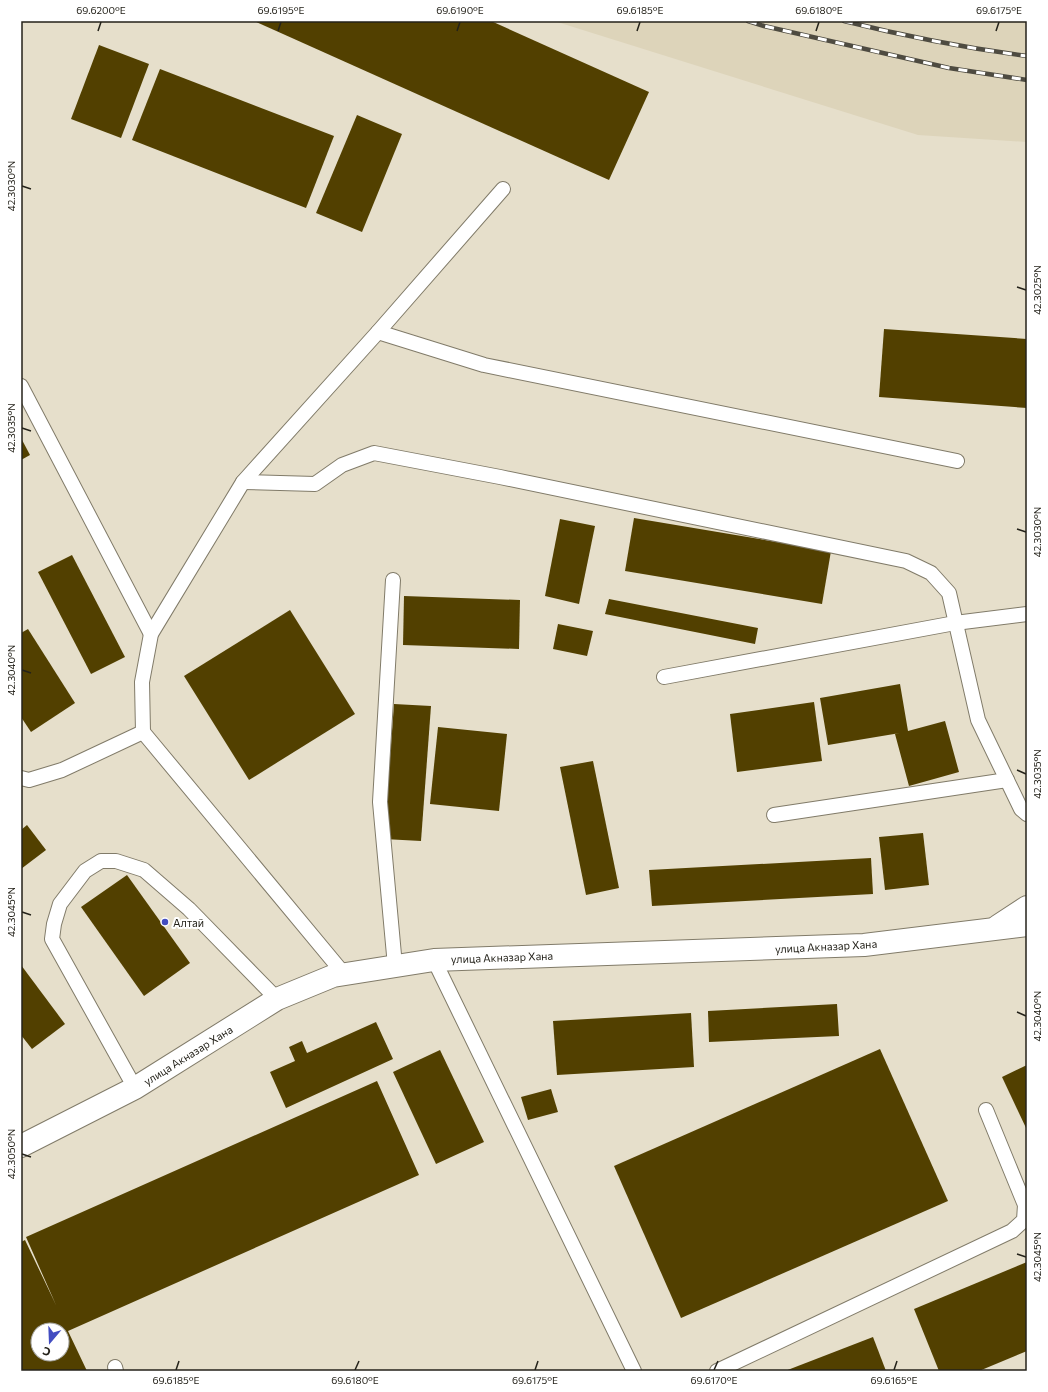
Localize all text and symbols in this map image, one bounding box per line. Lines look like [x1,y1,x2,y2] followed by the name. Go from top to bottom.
[76,4,126,16] text: 69.6200°E
[258,4,304,16] text: 69.6195°E
[436,4,484,16] text: 69.6190°E
[617,4,663,16] text: 69.6185°E
[795,4,843,16] text: 69.6180°E
[976,4,1022,16] text: 69.6175°E
[5,161,17,211] text: 42.3030°N
[1031,265,1043,315] text: 42.3025°N
[5,403,17,453] text: 42.3035°N
[1031,507,1043,557] text: 42.3030°N
[5,645,17,695] text: 42.3040°N
[1031,749,1043,799] text: 42.3035°N
[5,887,17,937] text: 42.3045°N
[173,916,204,929] place label: Алтай
[160,917,170,927] marker: Алтай
[775,937,877,955] street label: улица Акназар Хана
[451,949,553,965] street label: улица Акназар Хана
[1031,991,1043,1041] text: 42.3040°N
[141,1022,235,1088] street label: улица Акназар Хана
[5,1129,17,1179] text: 42.3050°N
[1031,1232,1043,1282] text: 42.3045°N
[30,1322,70,1362] north arrow
[40,1344,52,1359] text: С
[153,1374,199,1386] text: 69.6185°E
[331,1374,379,1386] text: 69.6180°E
[512,1374,558,1386] text: 69.6175°E
[691,1374,737,1386] text: 69.6170°E
[871,1374,917,1386] text: 69.6165°E

